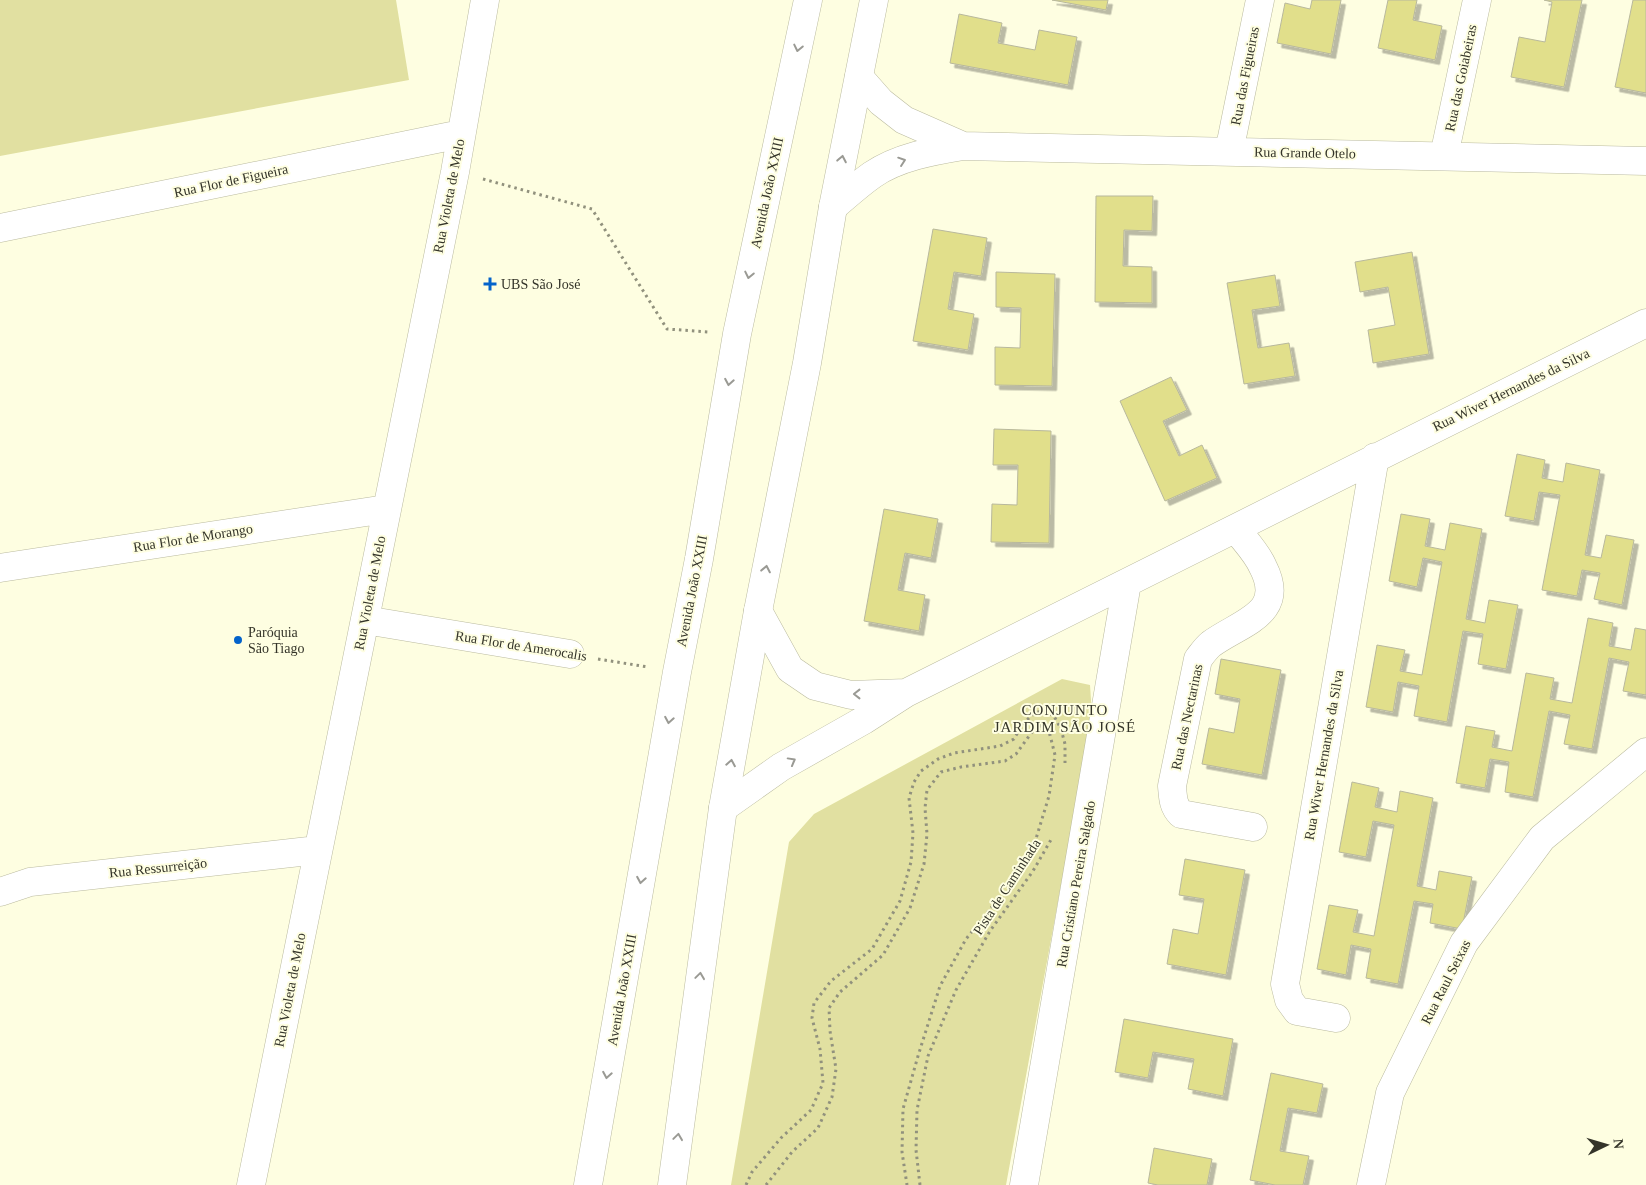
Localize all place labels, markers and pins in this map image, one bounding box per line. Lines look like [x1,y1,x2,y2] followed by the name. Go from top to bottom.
[483,277,497,291] marker: UBS São José
[501,277,580,292] place label: UBS São José
[248,625,304,656] place label: Paróquia São Tiago
[232,634,244,646] marker: Paróquia São Tiago

